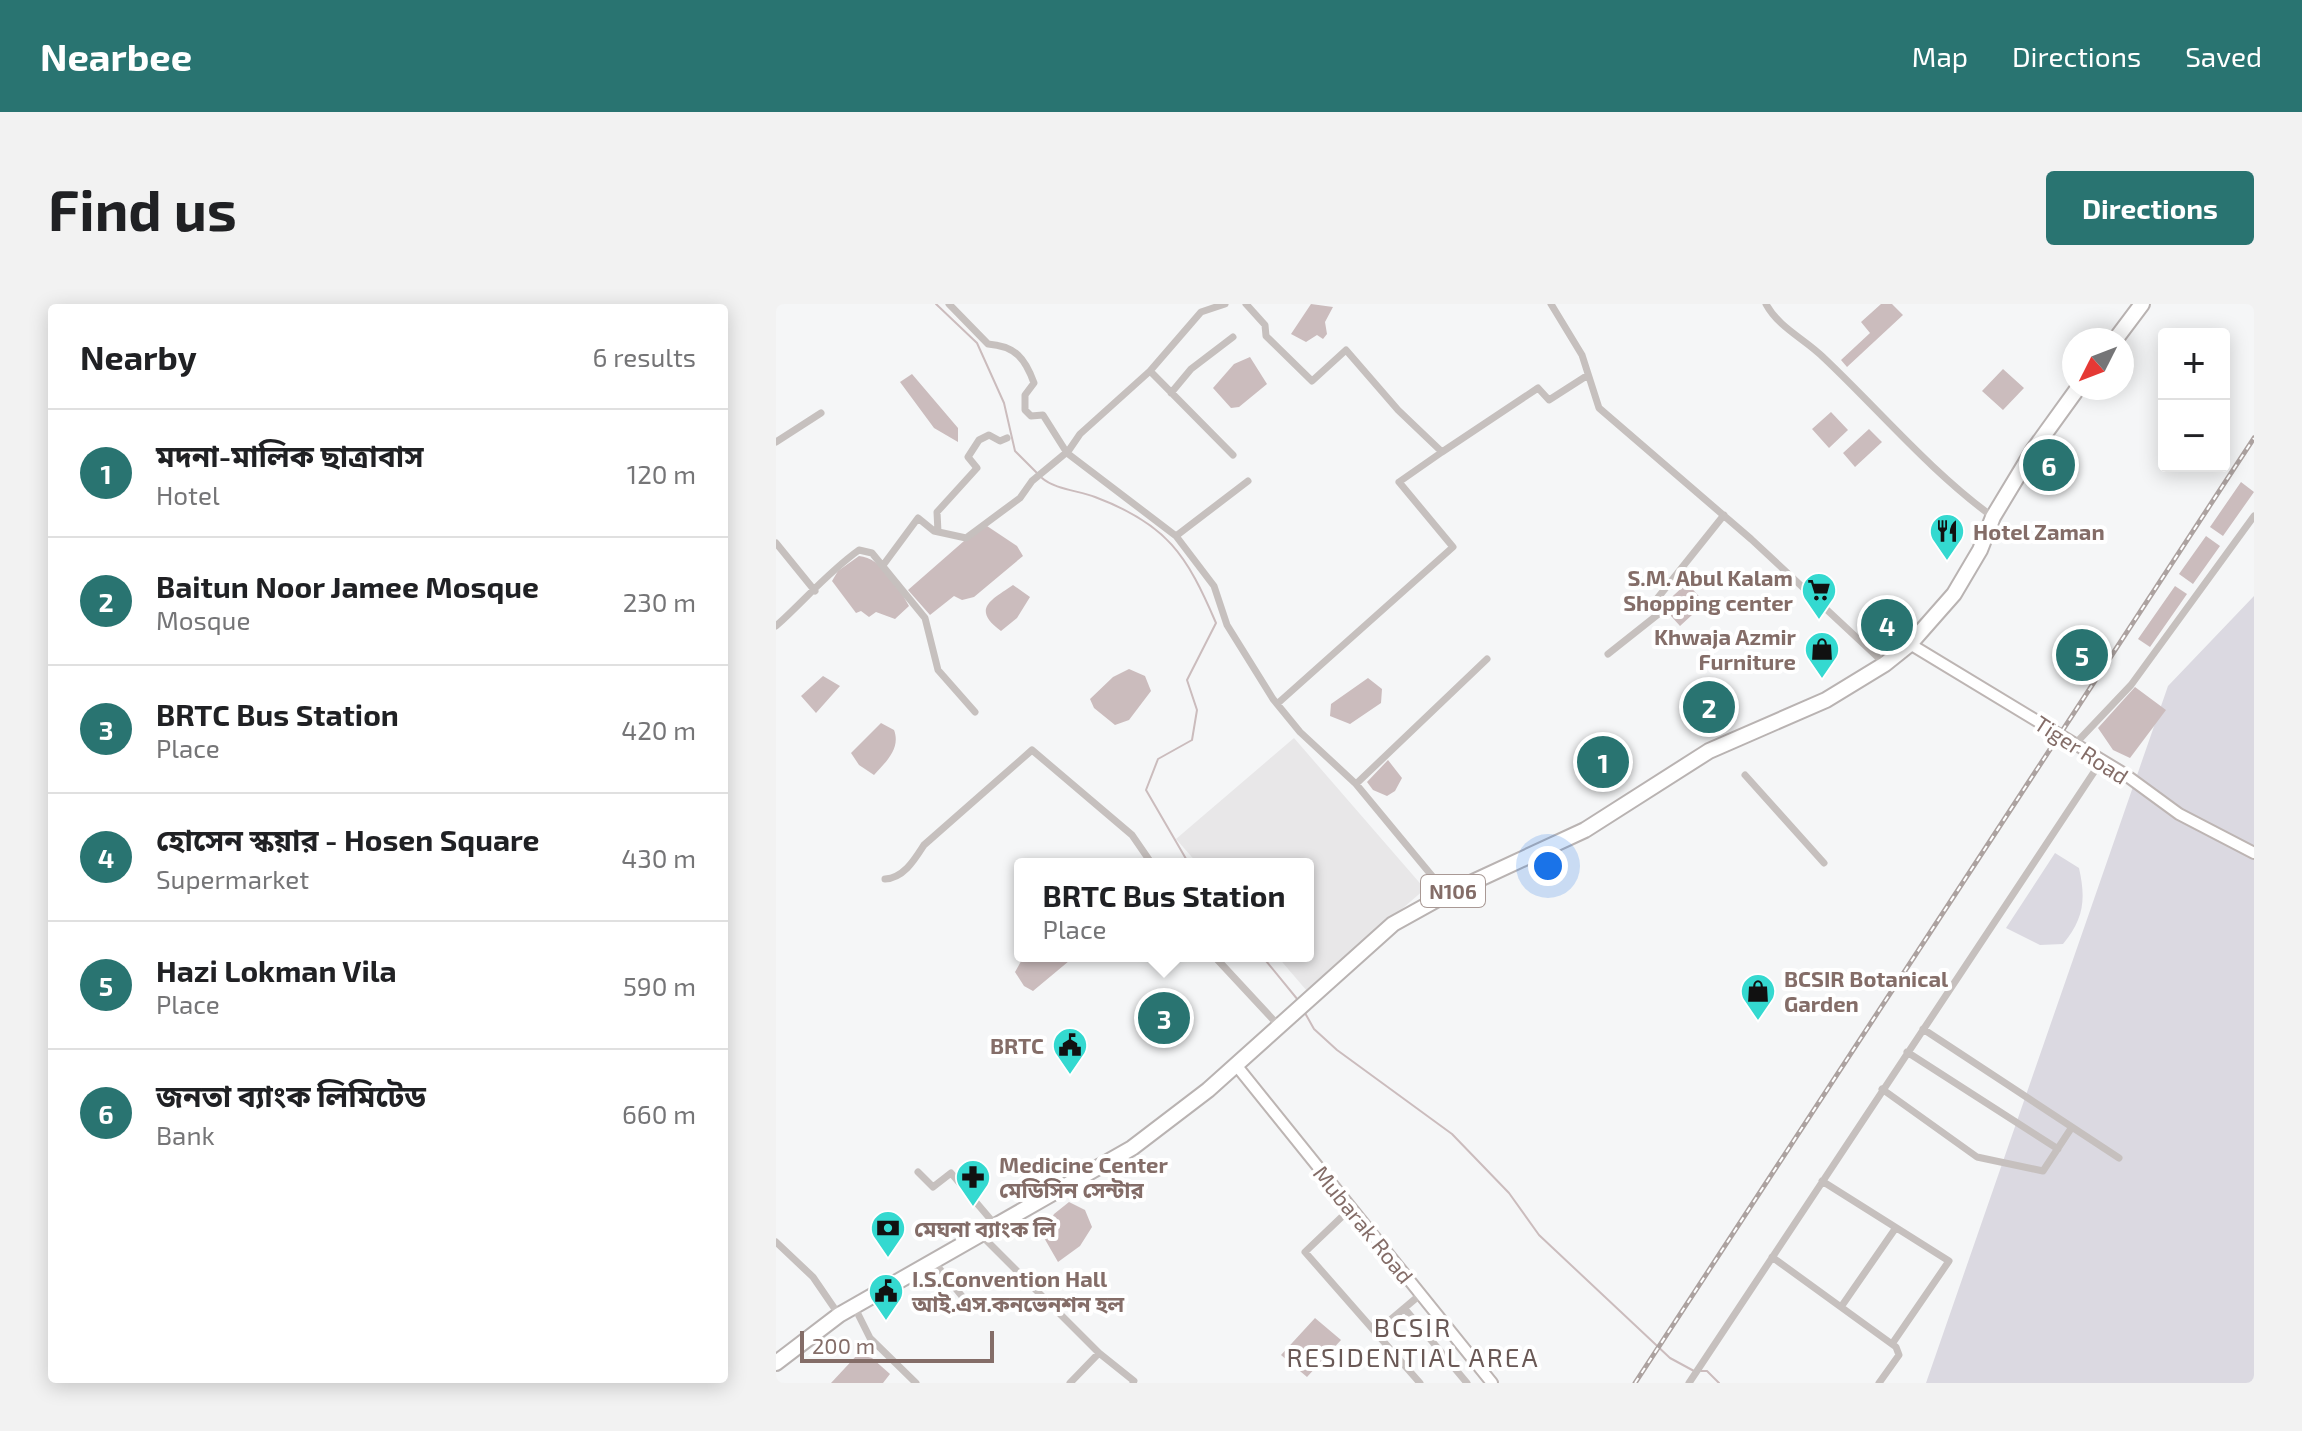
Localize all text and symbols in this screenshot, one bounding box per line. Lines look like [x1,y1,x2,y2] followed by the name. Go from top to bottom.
[40,33,192,79] text: Nearbee
[1912,39,1968,73] text: Map
[2012,39,2141,73] text: Directions
[2185,39,2262,73] text: Saved
[2046,171,2254,245] button: Directions
[48,175,237,242] text: Find us
[2062,328,2134,400] north arrow
[2158,328,2230,472] map controls
[2158,328,2230,400] button: +
[80,336,197,377] text: Nearby
[593,341,696,372] text: 6 results
[2158,400,2230,472] button: −
[2023,435,2075,495] pin: 6
[156,437,424,473] text: মদনা-মালিক ছাত্রাবাস
[100,458,112,489] text: 1
[627,458,696,489] text: 120 m
[156,479,220,510] text: Hotel
[1928,512,1966,562] restaurant icon: Hotel Zaman
[1973,518,2105,544] place label: Hotel Zaman
[1623,564,1794,615] place label: S.M. Abul Kalam Shopping center
[156,568,539,604] text: Baitun Noor Jamee Mosque
[1800,571,1838,621] supermarket icon: S.M. Abul Kalam Shopping center
[98,586,114,617] text: 2
[623,586,696,617] text: 230 m
[1861,595,1913,655] pin: 4
[156,604,250,635] text: Mosque
[1654,623,1797,674] place label: Khwaja Azmir Furniture
[2056,625,2108,685] pin: 5
[1803,630,1841,680] shop icon: Khwaja Azmir Furniture
[1683,677,1735,737] pin: 2
[156,696,399,732] text: BRTC Bus Station
[2030,709,2134,789] street label: Tiger Road
[99,714,113,745] text: 3
[621,714,696,745] text: 420 m
[156,732,220,763] text: Place
[1577,732,1629,792] pin: 1
[156,821,540,857] text: হোসেন স্কয়ার - Hosen Square
[98,842,114,873] text: 4
[621,842,696,873] text: 430 m
[1528,846,1568,886] your location
[1014,858,1314,962] popup
[156,863,309,894] text: Supermarket
[1421,875,1485,907] road number: N106
[1043,877,1285,913] text: BRTC Bus Station
[1043,913,1106,944] text: Place
[156,952,397,988] text: Hazi Lokman Vila
[1784,965,1949,1016] place label: BCSIR Botanical Garden
[99,970,113,1001] text: 5
[623,970,696,1001] text: 590 m
[1739,972,1777,1022] shop icon: BCSIR Botanical Garden
[156,988,220,1019] text: Place
[1138,988,1190,1048] pin: 3
[1051,1026,1089,1076] public building icon: BRTC
[990,1032,1044,1058] place label: BRTC
[156,1077,426,1113] text: জনতা ব্যাংক লিমিটেড
[98,1098,114,1129] text: 6
[622,1098,696,1129] text: 660 m
[156,1119,215,1150] text: Bank
[999,1151,1168,1202] place label: Medicine Center মেডিসিন সেন্টার
[954,1158,992,1208] pharmacy icon: Medicine Center মেডিসিন সেন্টার
[1309,1160,1419,1288] street label: Mubarak Road
[869,1209,907,1259] bank icon: মেঘনা ব্যাংক লি
[914,1215,1056,1241] place label: মেঘনা ব্যাংক লি
[911,1265,1124,1316] place label: I.S.Convention Hall আই.এস.কনভেনশন হল
[867,1272,905,1322] public building icon: I.S.Convention Hall আই.এস.কনভেনশন হল
[1286,1311,1540,1372] district label: BCSIR RESIDENTIAL AREA
[800,1327,994,1363] scale bar
[812,1332,875,1358] text: 200 m

